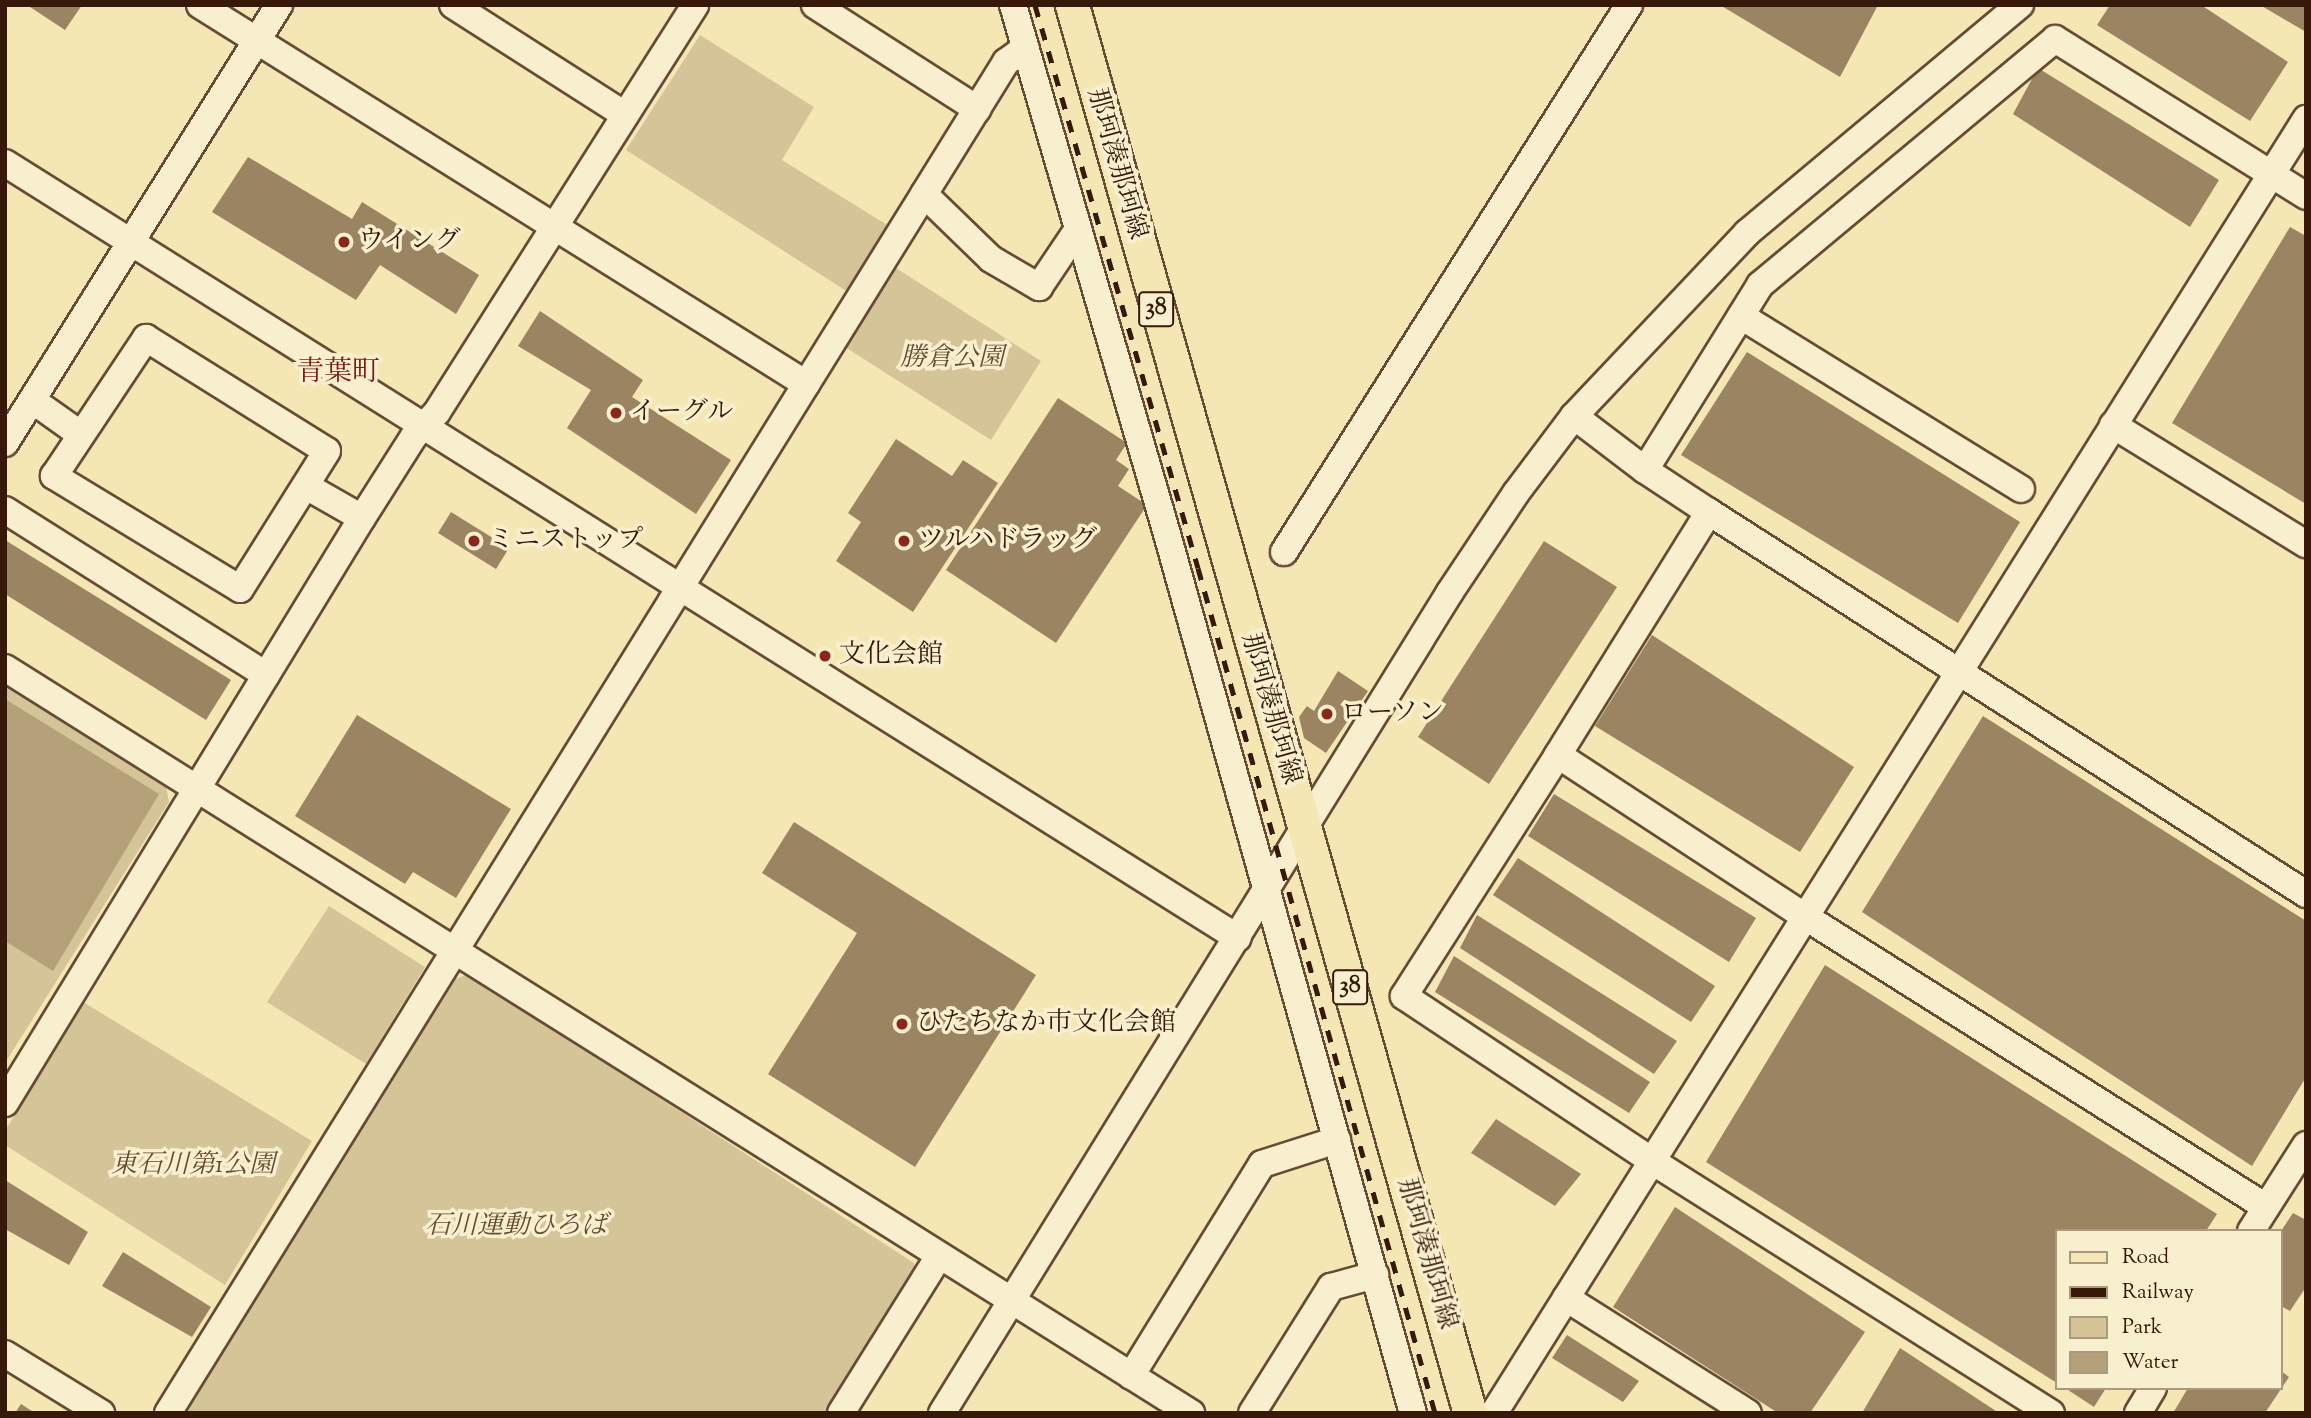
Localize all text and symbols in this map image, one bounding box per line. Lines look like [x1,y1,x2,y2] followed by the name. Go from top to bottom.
[1080,85,1152,243] street label: 那珂湊那珂線
[358,226,462,258] place label: ウイング
[336,234,352,250] marker: ウイング
[1137,288,1175,330] road number: 38
[900,343,1004,375] park label: 勝倉公園
[296,356,380,390] district label: 青葉町
[630,397,734,429] place label: イーグル
[608,405,624,421] marker: イーグル
[488,525,644,557] place label: ミニストップ
[918,525,1100,557] place label: ツルハドラッグ
[466,533,482,549] marker: ミニストップ
[896,533,912,549] marker: ツルハドラッグ
[1234,630,1306,788] street label: 那珂湊那珂線
[839,640,943,672] place label: 文化会館
[817,648,833,664] marker: 文化会館
[1341,698,1445,730] place label: ローソン
[1319,706,1335,722] marker: ローソン
[1331,967,1369,1007] road number: 38
[916,1008,1176,1040] place label: ひたちなか市文化会館
[894,1016,910,1032] marker: ひたちなか市文化会館
[111,1150,275,1182] park label: 東石川第1公園
[1390,1175,1462,1333] street label: 那珂湊那珂線
[425,1211,607,1243] park label: 石川運動ひろば
[2056,1229,2283,1390] legend
[2122,1243,2169,1273] text: Road
[2122,1278,2194,1308] text: Railway
[2122,1313,2162,1343] text: Park
[2122,1348,2178,1378] text: Water

